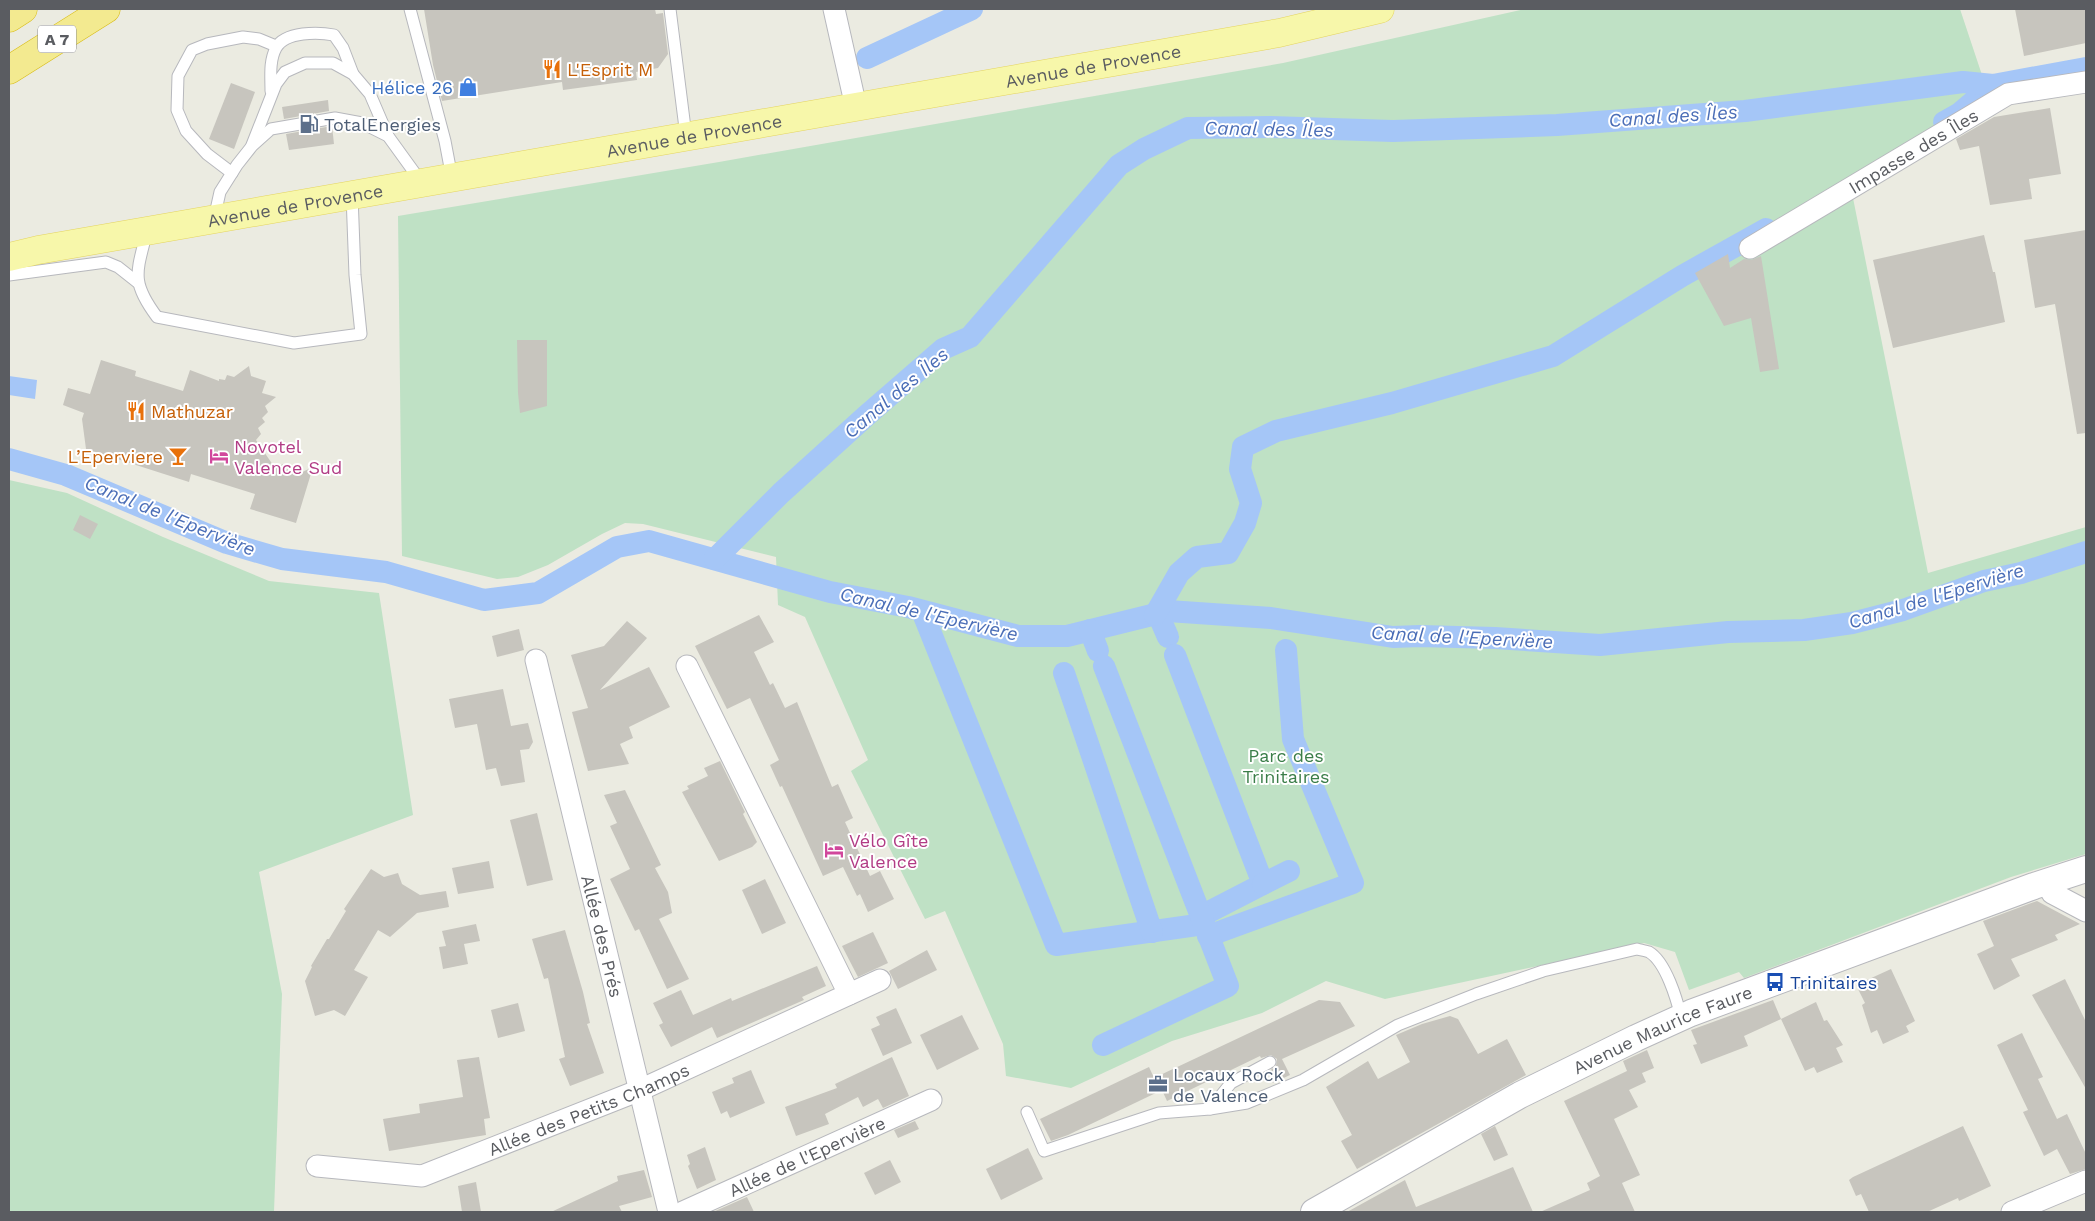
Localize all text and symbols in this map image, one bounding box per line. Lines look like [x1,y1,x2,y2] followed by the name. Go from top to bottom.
[38,26,76,52] road number: A 7
[1004,40,1183,91] street label: Avenue de Provence
[541,58,563,80] restaurant icon: L'Esprit M
[567,59,653,80] place label: L'Esprit M
[457,76,479,98] shop icon: Hélice 26
[371,77,453,98] place label: Hélice 26
[1608,100,1739,132] water label: Canal des Îles
[1844,104,1982,197] street label: Impasse des Îles
[605,110,784,161] street label: Avenue de Provence
[298,113,320,135] fuel station icon: TotalEnergies
[324,114,441,135] place label: TotalEnergies
[1204,116,1334,142] water label: Canal des Îles
[206,179,385,231] street label: Avenue de Provence
[839,342,953,443] water label: Canal des Îles
[125,400,147,422] restaurant icon: Mathuzar
[151,401,233,422] place label: Mathuzar
[234,436,342,478] place label: Novotel Valence Sud
[167,445,189,467] bar icon: L’Eperviere
[208,445,230,467] hotel icon: Novotel Valence Sud
[67,446,163,467] place label: L’Eperviere
[81,471,259,561] water label: Canal de l'Epervière
[1845,558,2027,634] water label: Canal de l'Epervière
[838,582,1020,646] water label: Canal de l'Epervière
[1370,621,1554,653] water label: Canal de l'Epervière
[1242,745,1330,787] park label: Parc des Trinitaires
[849,830,928,872] place label: Vélo Gîte Valence
[823,839,845,861] hotel icon: Vélo Gîte Valence
[578,873,627,999] street label: Allée des Prés
[1764,971,1786,993] bus stop icon: Trinitaires
[1790,972,1877,993] place label: Trinitaires
[1569,981,1755,1078] street label: Avenue Maurice Faure
[485,1058,692,1159] street label: Allée des Petits Champs
[1173,1064,1284,1106] place label: Locaux Rock de Valence
[1147,1073,1169,1095] office icon: Locaux Rock de Valence
[725,1112,889,1200] street label: Allée de l'Epervière

